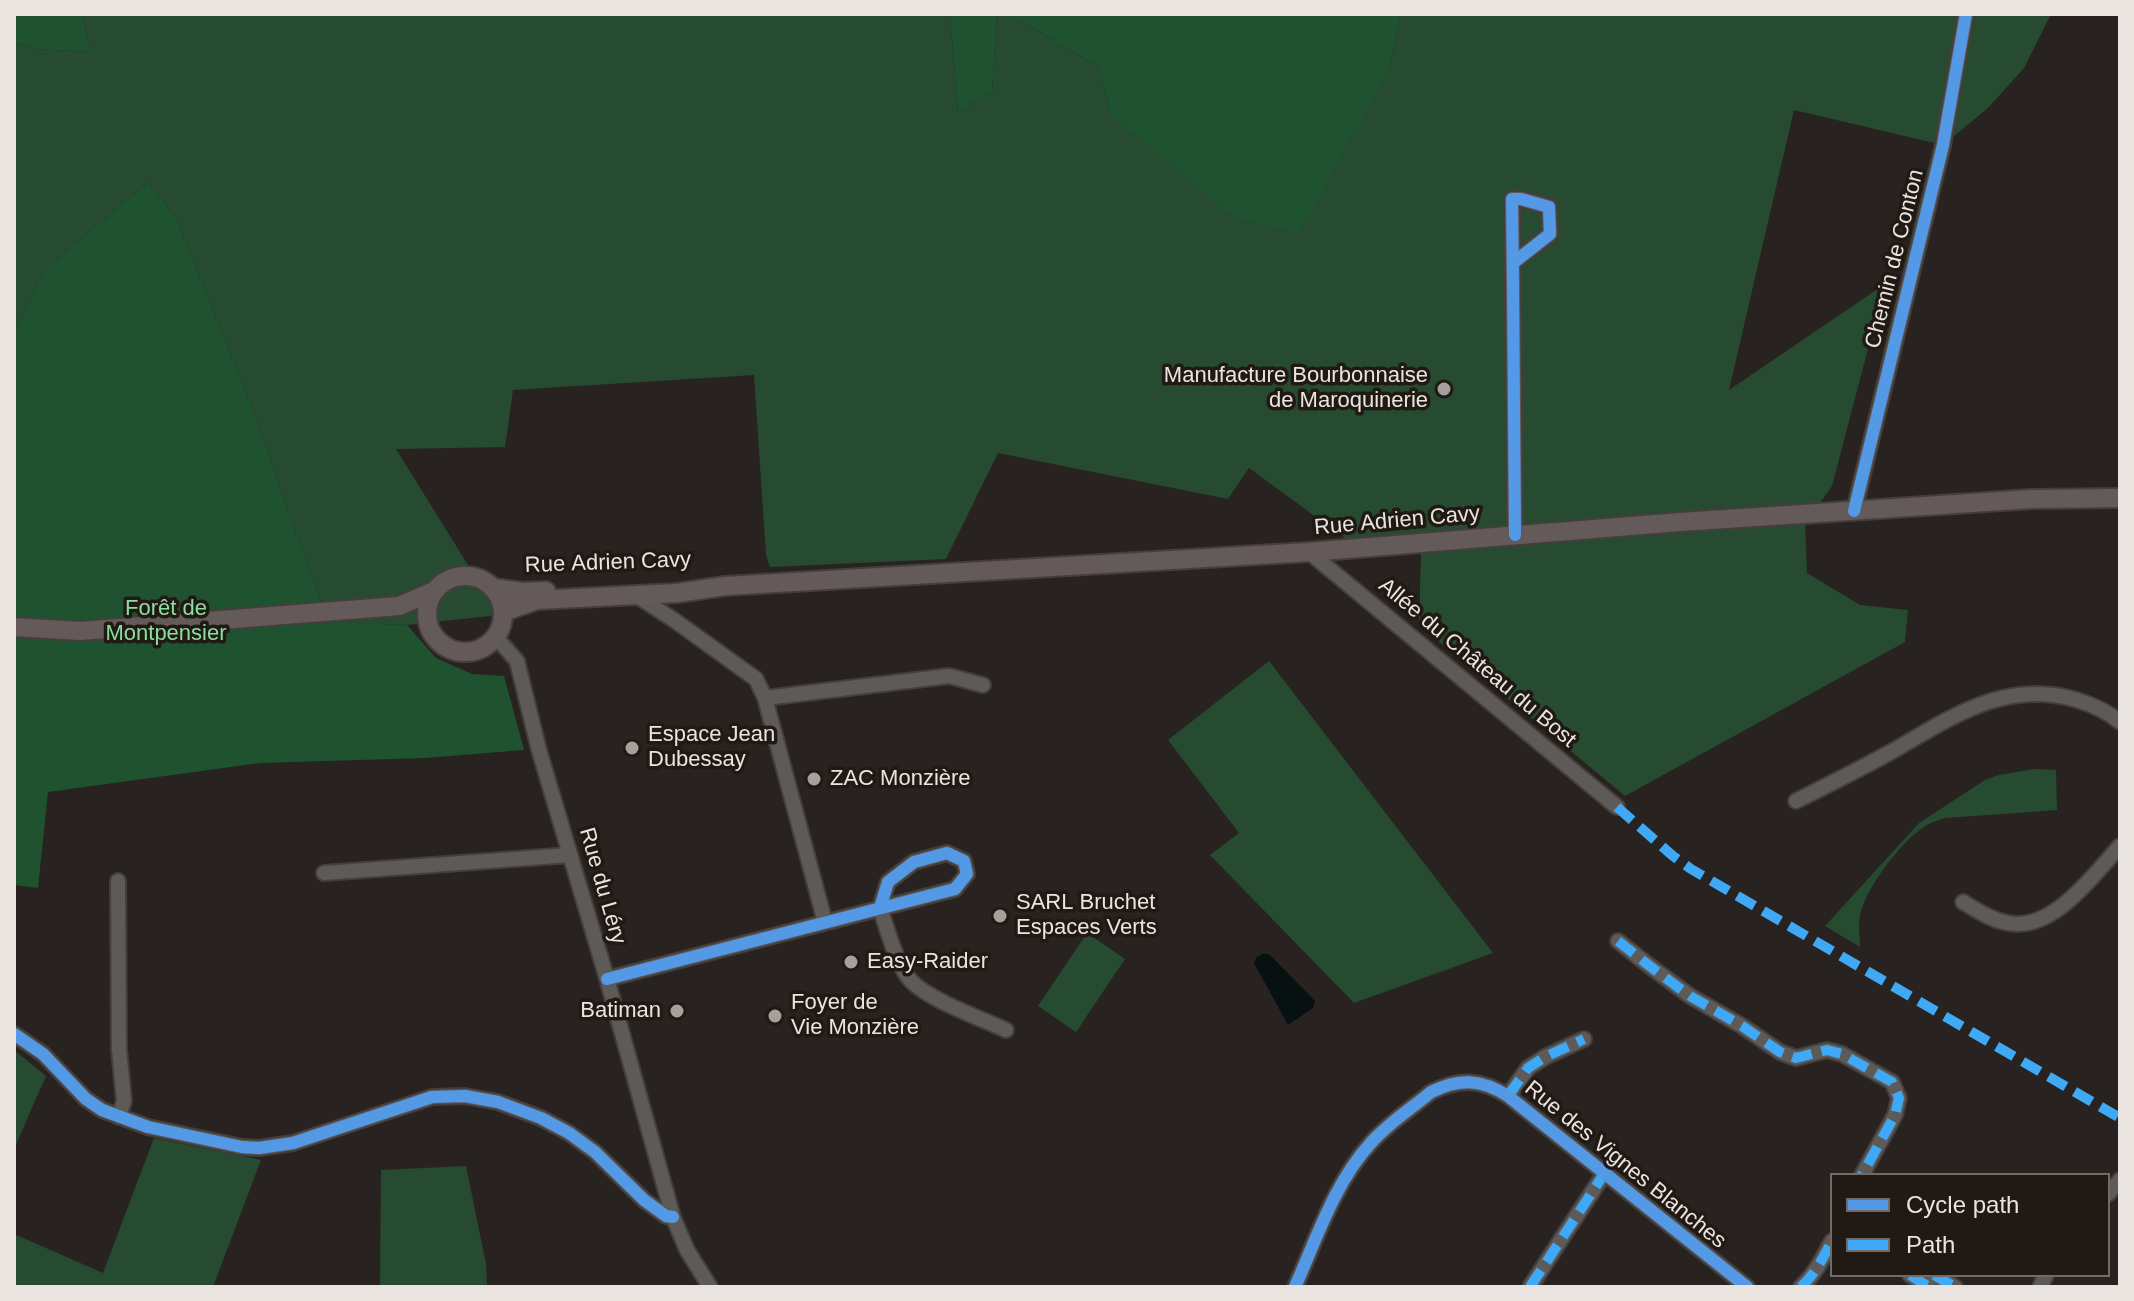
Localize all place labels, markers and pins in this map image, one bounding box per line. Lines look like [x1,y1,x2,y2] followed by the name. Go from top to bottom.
[1164,363,1428,414] place label: Manufacture Bourbonnaise de Maroquinerie
[1435,380,1453,398] marker: Manufacture Bourbonnaise de Maroquinerie
[648,722,775,774] place label: Espace Jean Dubessay
[623,739,641,757] marker: Espace Jean Dubessay
[830,766,971,792] place label: ZAC Monzière
[805,770,823,788] marker: ZAC Monzière
[1016,890,1157,942] place label: SARL Bruchet Espaces Verts
[991,907,1009,925] marker: SARL Bruchet Espaces Verts
[867,949,988,975] place label: Easy-Raider
[842,953,860,971] marker: Easy-Raider
[791,990,919,1042] place label: Foyer de Vie Monzière
[580,998,661,1024] place label: Batiman
[668,1002,686,1020] marker: Batiman
[766,1007,784,1025] marker: Foyer de Vie Monzière

